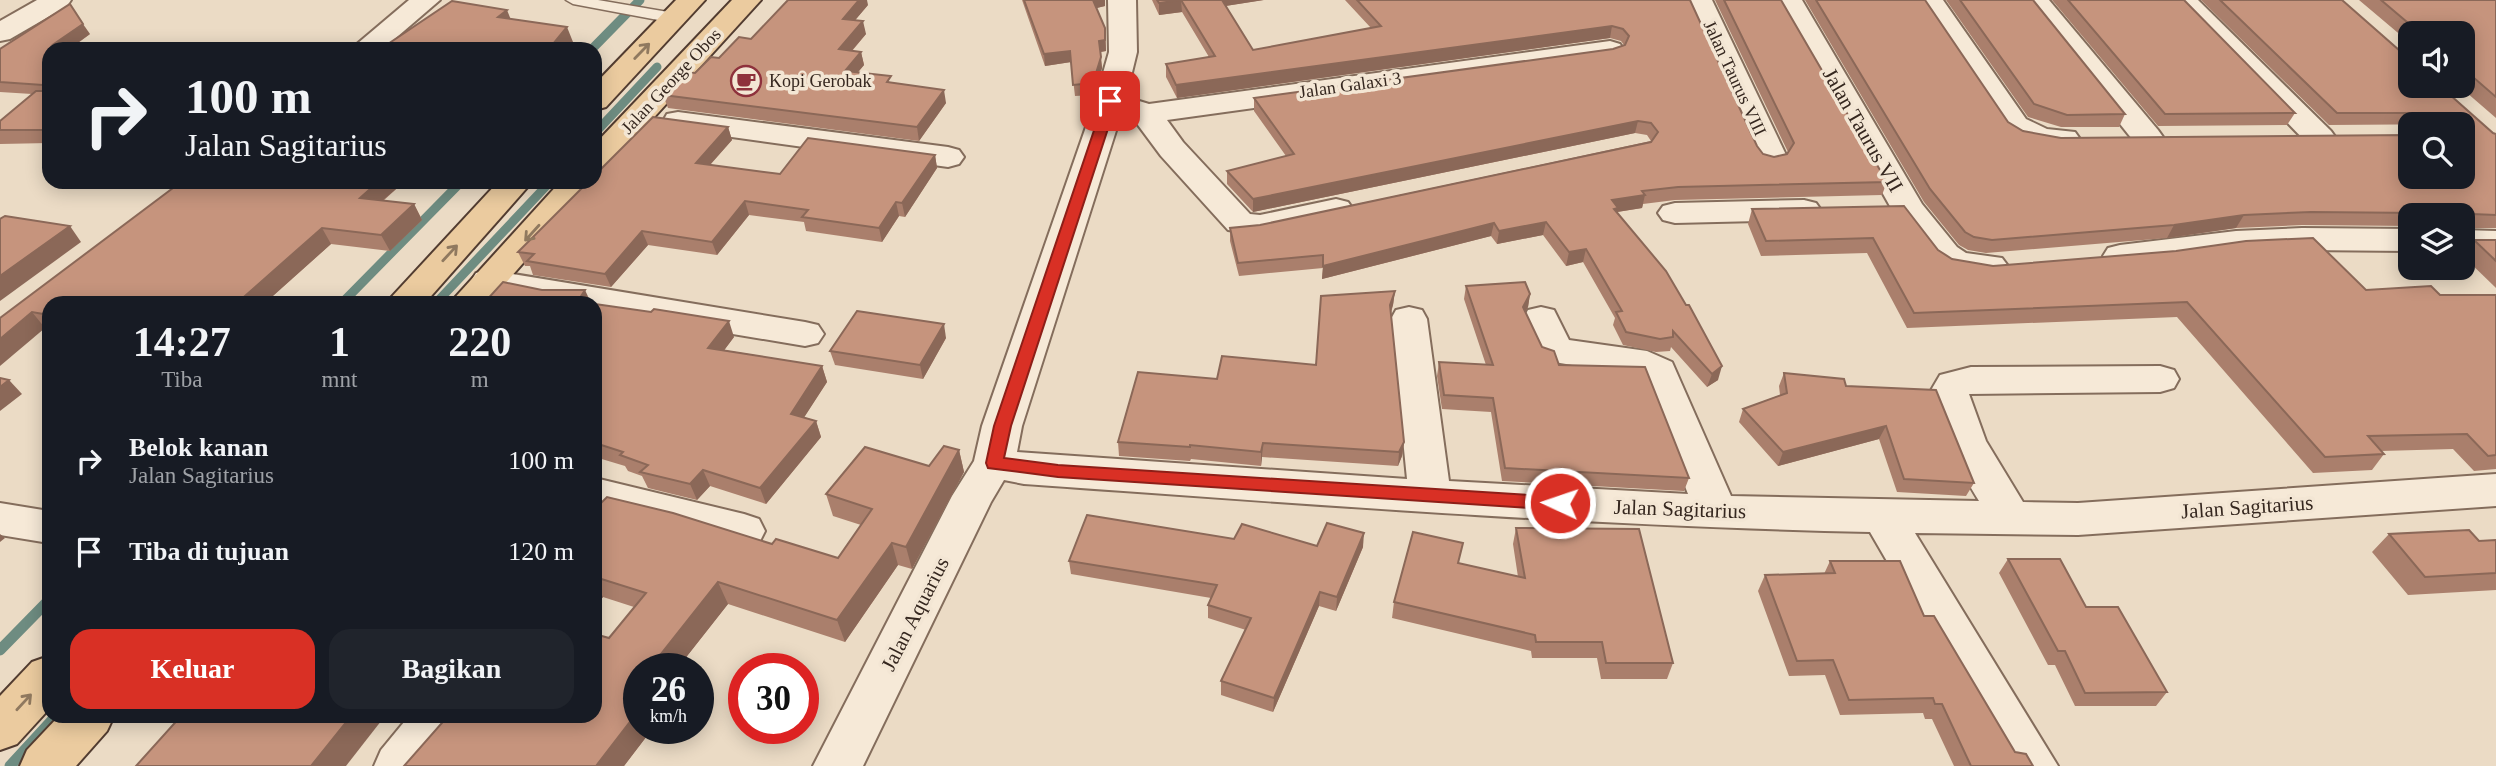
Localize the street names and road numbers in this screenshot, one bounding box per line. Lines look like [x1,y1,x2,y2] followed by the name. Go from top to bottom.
[1700,17,1770,139] street label: Jalan Taurus VIII
[617,24,725,138] street label: Jalan George Obos
[1818,64,1908,196] street label: Jalan Taurus VII
[1298,68,1402,102] street label: Jalan Galaxi 3
[2180,490,2314,524] street label: Jalan Sagitarius
[1613,495,1747,523] street label: Jalan Sagitarius
[876,553,954,675] street label: Jalan Aquarius

